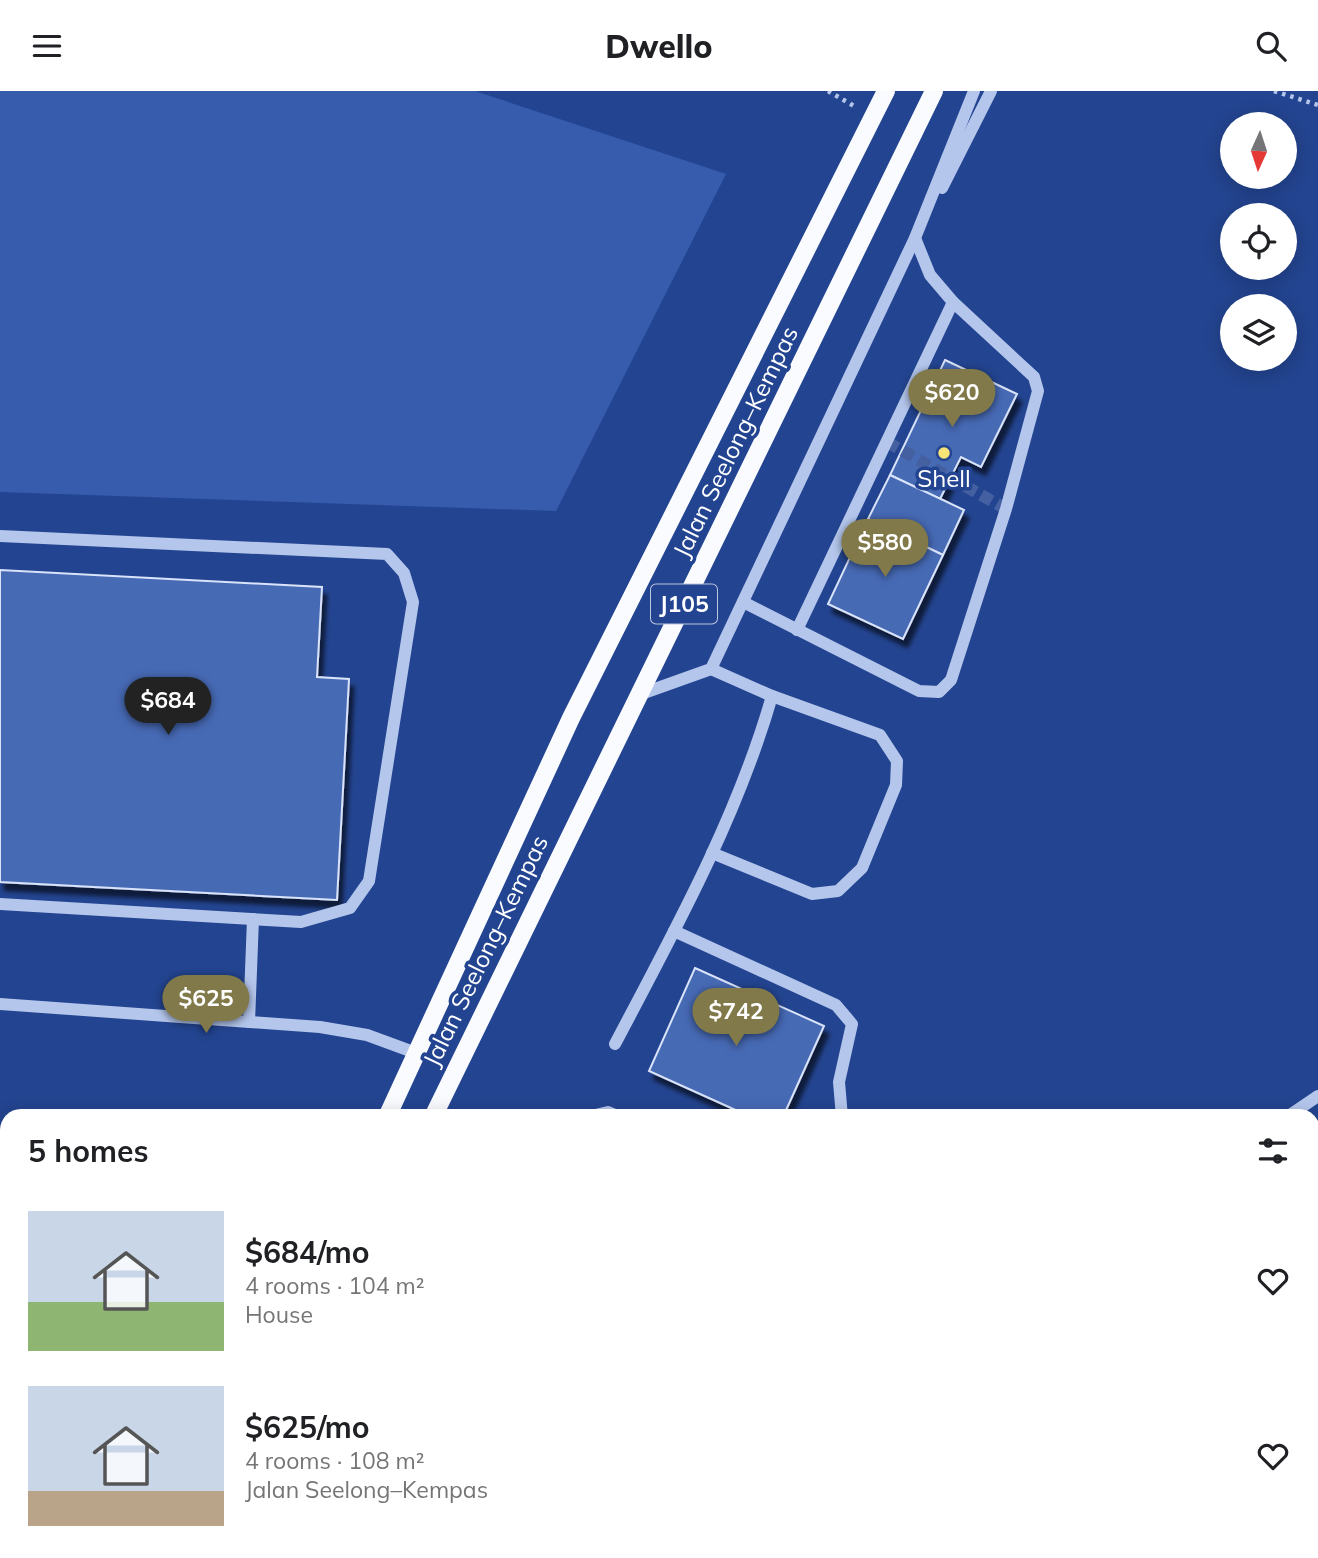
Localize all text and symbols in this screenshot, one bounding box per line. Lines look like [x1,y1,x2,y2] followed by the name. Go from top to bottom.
[605,26,713,66] text: Dwello
[28,27,66,65] icon: menu
[1252,27,1290,65] icon: search
[1220,112,1297,189] north arrow
[1220,112,1297,371] map controls
[1220,203,1297,280] button: locate
[1220,294,1297,371] button: layers
[666,321,804,562] street label: Jalan Seelong–Kempas
[911,369,993,429] pin: $620
[924,377,980,406] text: $620
[936,445,952,461] marker: Shell
[917,463,971,493] place label: Shell
[844,519,926,579] pin: $580
[857,527,913,556] text: $580
[651,585,717,624] road number: J105
[127,677,209,737] pin: $684
[140,685,196,714] text: $684
[416,830,554,1071] street label: Jalan Seelong–Kempas
[165,975,247,1035] pin: $625
[178,983,234,1012] text: $625
[695,989,777,1048] pin: $742
[708,996,764,1025] text: $742
[28,1132,149,1170] text: 5 homes
[1254,1132,1292,1170] icon: filters
[245,1233,369,1271] text: $684/mo
[84,1239,168,1323] icon: home
[1254,1262,1292,1300] icon: heart
[245,1271,425,1300] text: 4 rooms · 104 m²
[245,1300,313,1329] text: House
[245,1408,369,1446] text: $625/mo
[84,1414,168,1498] icon: home
[1254,1437,1292,1475] icon: heart
[245,1446,425,1475] text: 4 rooms · 108 m²
[245,1475,488,1504] text: Jalan Seelong–Kempas

